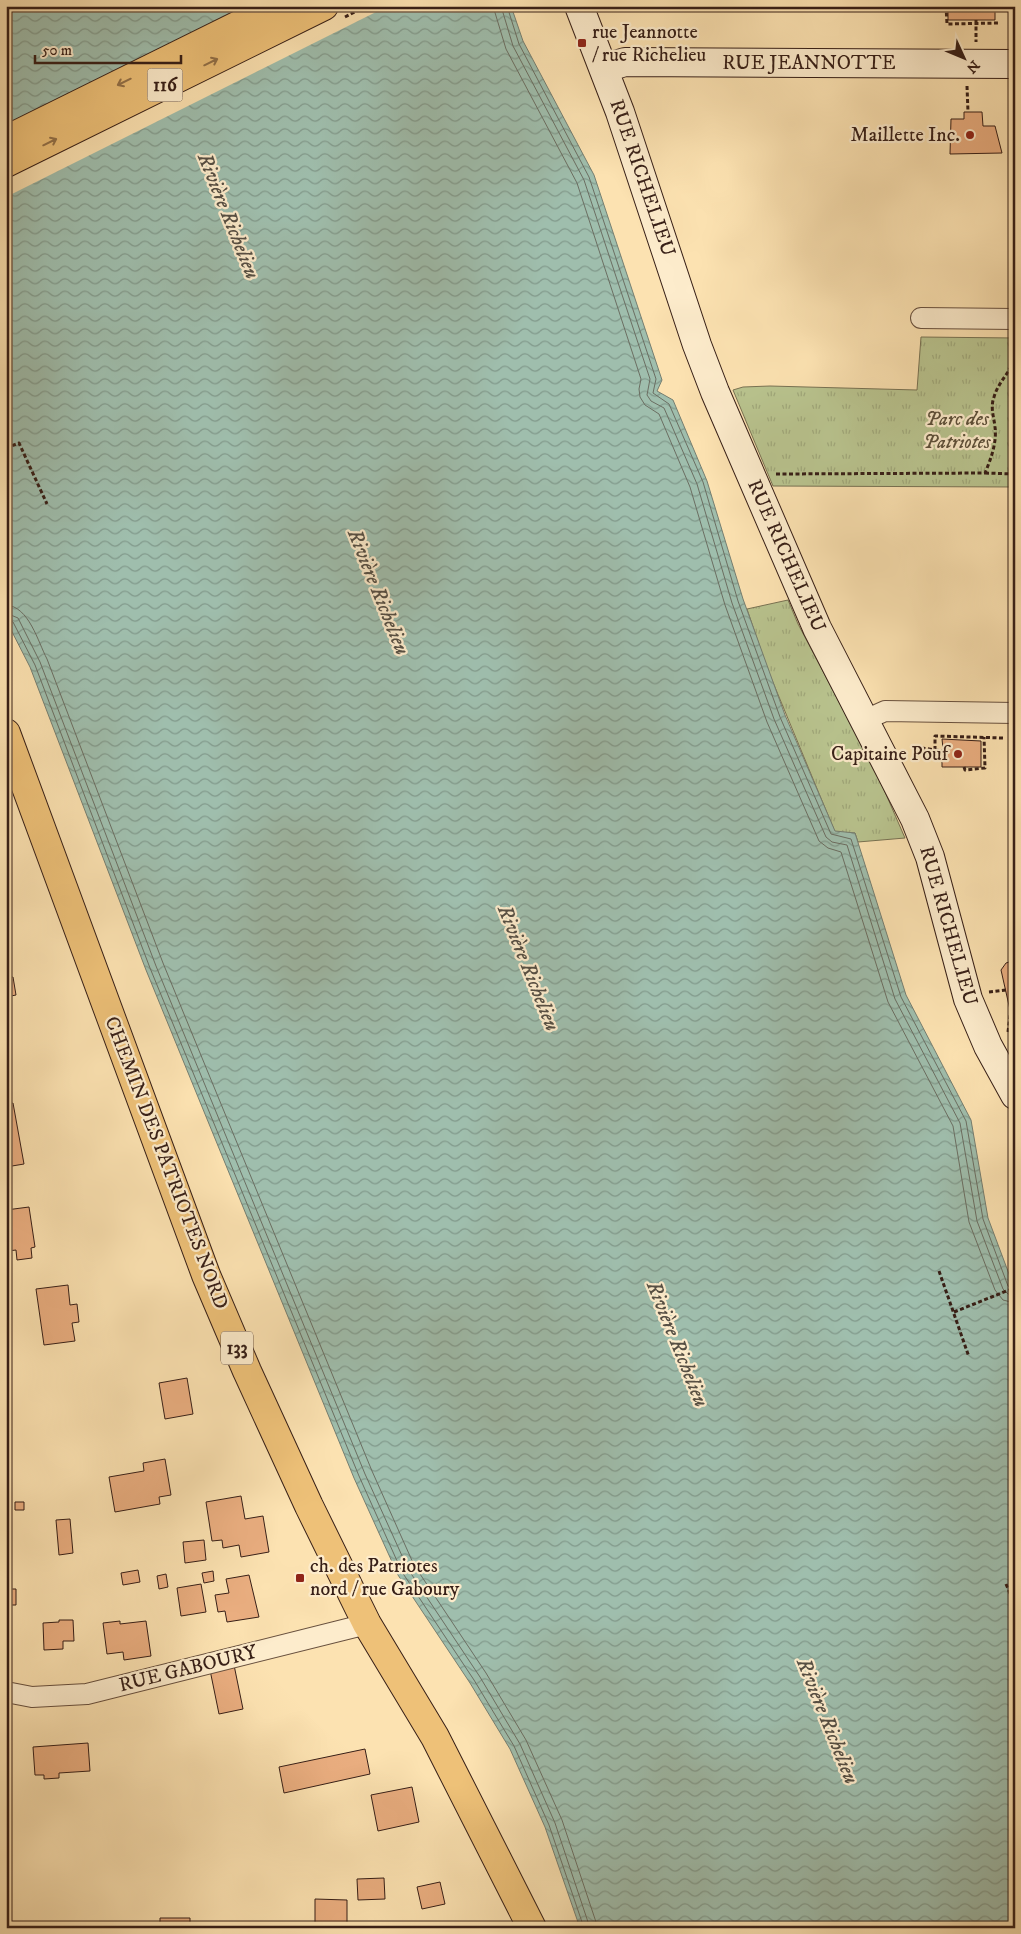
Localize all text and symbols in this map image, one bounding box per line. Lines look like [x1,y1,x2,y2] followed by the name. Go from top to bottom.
[592,20,706,68] place label: rue Jeannotte / rue Richelieu
[35,32,181,64] scale bar
[938,32,988,82] north arrow
[576,37,588,49] marker: rue Jeannotte / rue Richelieu
[42,41,72,60] text: 50 m
[722,51,896,76] street label: RUE JEANNOTTE
[962,56,983,77] text: N
[203,57,218,66] one-way arrow
[148,68,182,102] road number: 116
[117,78,132,87] one-way arrow
[603,96,681,260] street label: RUE RICHELIEU
[850,123,960,148] place label: Maillette Inc.
[964,129,976,141] marker: Maillette Inc.
[42,137,57,146] one-way arrow
[191,148,265,283] water label: Rivière Richelieu
[923,407,992,455] park label: Parc des Patriotes
[741,476,831,636] street label: RUE RICHELIEU
[341,524,415,659] water label: Rivière Richelieu
[831,742,952,767] place label: Capitaine Pouf
[952,748,964,760] marker: Capitaine Pouf
[913,843,983,1009] street label: RUE RICHELIEU
[491,900,565,1035] water label: Rivière Richelieu
[99,1013,234,1313] street label: CHEMIN DES PATRIOTES NORD
[640,1276,714,1411] water label: Rivière Richelieu
[221,1332,253,1365] road number: 133
[310,1554,460,1602] place label: ch. des Patriotes nord / rue Gaboury
[294,1572,306,1584] marker: ch. des Patriotes nord / rue Gaboury
[116,1640,260,1698] street label: RUE GABOURY
[790,1653,864,1788] water label: Rivière Richelieu

